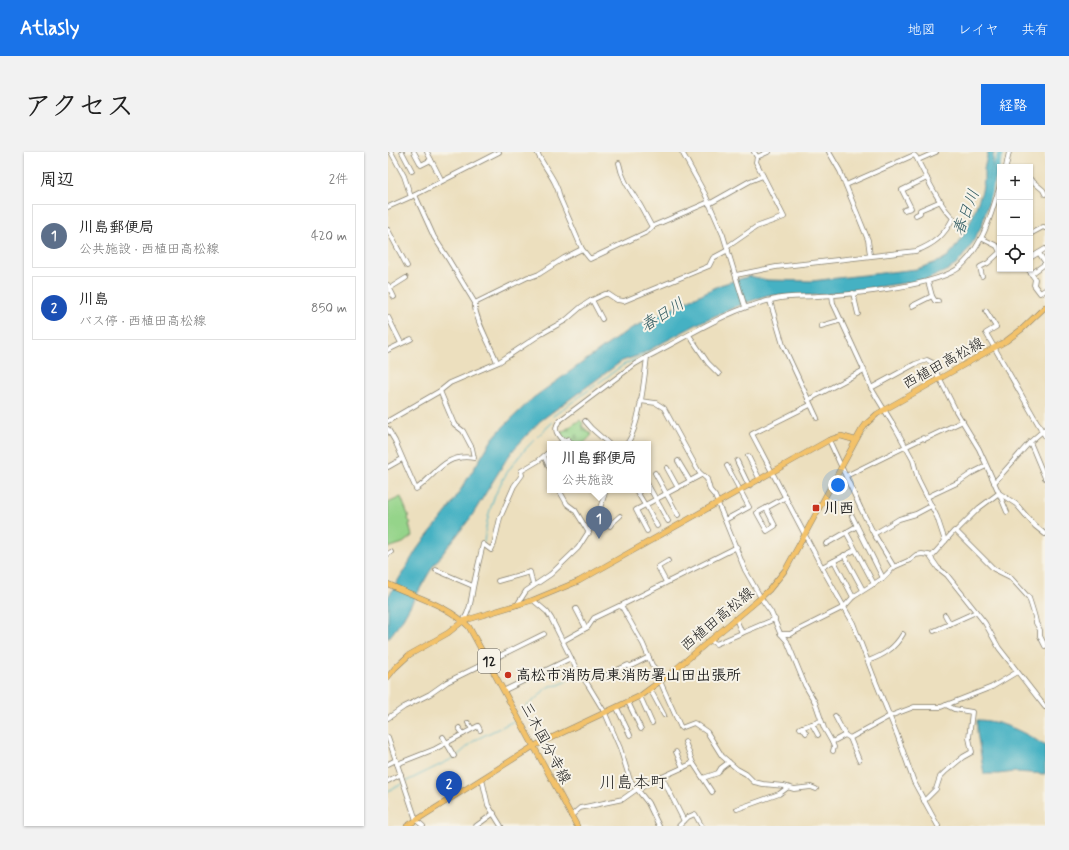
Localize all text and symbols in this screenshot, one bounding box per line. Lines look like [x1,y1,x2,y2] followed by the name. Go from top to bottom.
[20,16,79,41] text: Atlasly
[908,21,936,39] text: 地図
[958,21,999,39] text: レイヤ
[1021,21,1049,39] text: 共有
[981,84,1045,125] button: 経路
[24,89,134,126] text: アクセス
[997,164,1033,272] map controls
[997,164,1033,200] button: +
[40,169,74,191] text: 周辺
[329,171,348,188] text: 2件
[948,186,985,239] water label: 春日川
[997,200,1033,236] button: −
[79,218,154,238] text: 川島郵便局
[51,228,57,245] text: 1
[311,228,347,245] text: 420 m
[997,236,1033,272] button: locate
[79,241,219,258] text: 公共施設 · 西植田高松線
[79,290,109,310] text: 川島
[637,294,689,337] water label: 春日川
[51,300,57,317] text: 2
[311,300,347,317] text: 850 m
[79,313,206,330] text: バス停 · 西植田高松線
[899,333,988,394] street label: 西植田高松線
[547,441,651,493] popup
[561,449,637,469] text: 川島郵便局
[561,472,614,489] text: 公共施設
[828,475,848,495] your location
[824,499,854,519] place label: 川西
[811,503,821,513] marker: 川西
[586,506,612,539] pin: 1
[677,583,759,656] street label: 西植田高松線
[478,649,500,673] road number: 12
[516,666,741,686] place label: 高松市消防局東消防署山田出張所
[503,670,513,680] marker: 高松市消防局東消防署山田出張所
[515,699,575,788] street label: 三木国分寺線
[436,771,462,804] pin: 2
[599,772,667,794] district label: 川島本町

